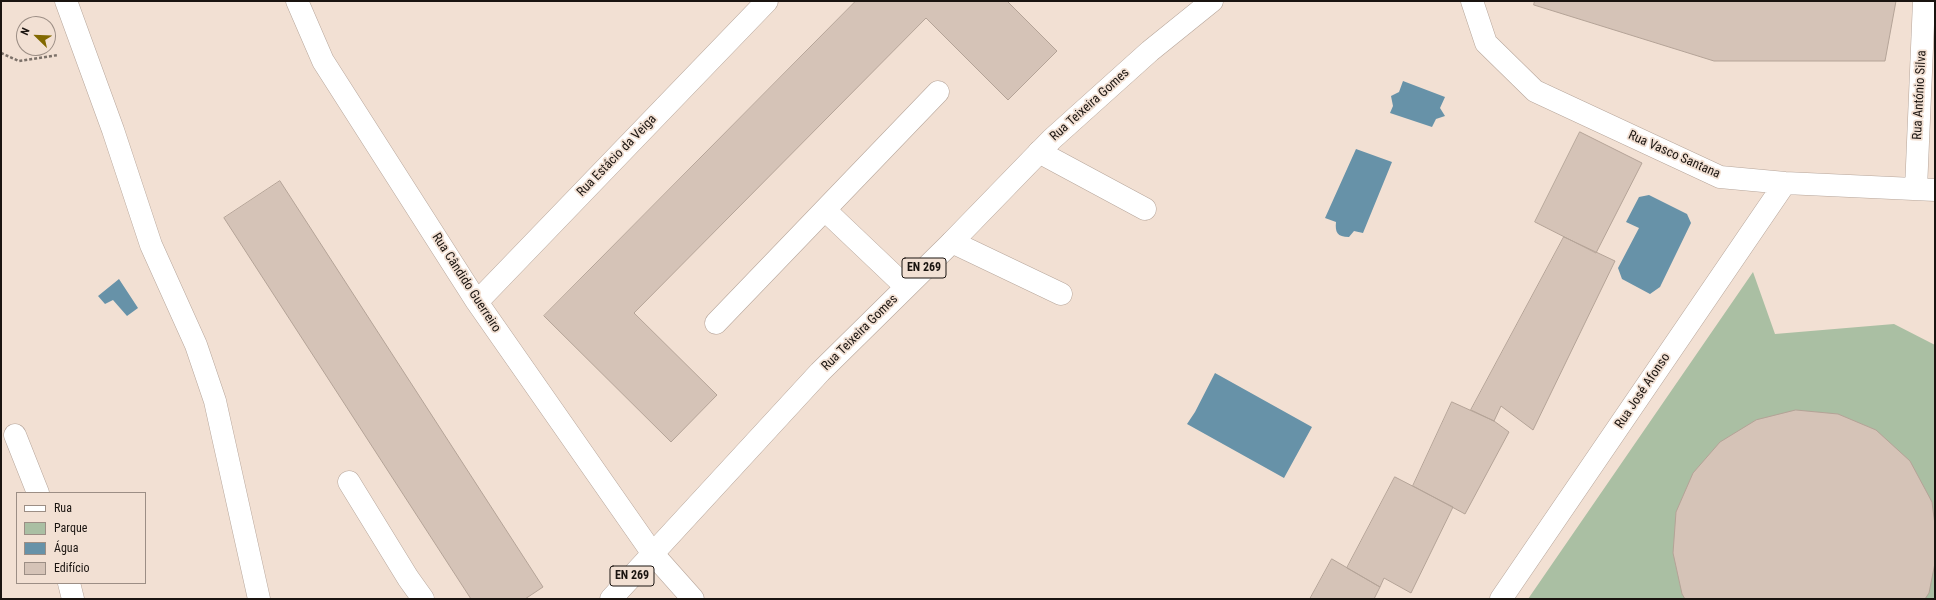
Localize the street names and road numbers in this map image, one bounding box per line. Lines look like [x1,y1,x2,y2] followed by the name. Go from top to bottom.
[1910,50,1930,140] street label: Rua António Silva
[1047,65,1133,145] street label: Rua Teixeira Gomes
[574,112,660,200] street label: Rua Estácio da Veiga
[1626,128,1722,182] street label: Rua Vasco Santana
[428,231,504,335] street label: Rua Cândido Guerreiro
[902,258,946,278] road number: EN 269
[819,292,901,374] street label: Rua Teixeira Gomes
[1612,351,1674,431] street label: Rua José Afonso
[610,566,654,586] road number: EN 269

